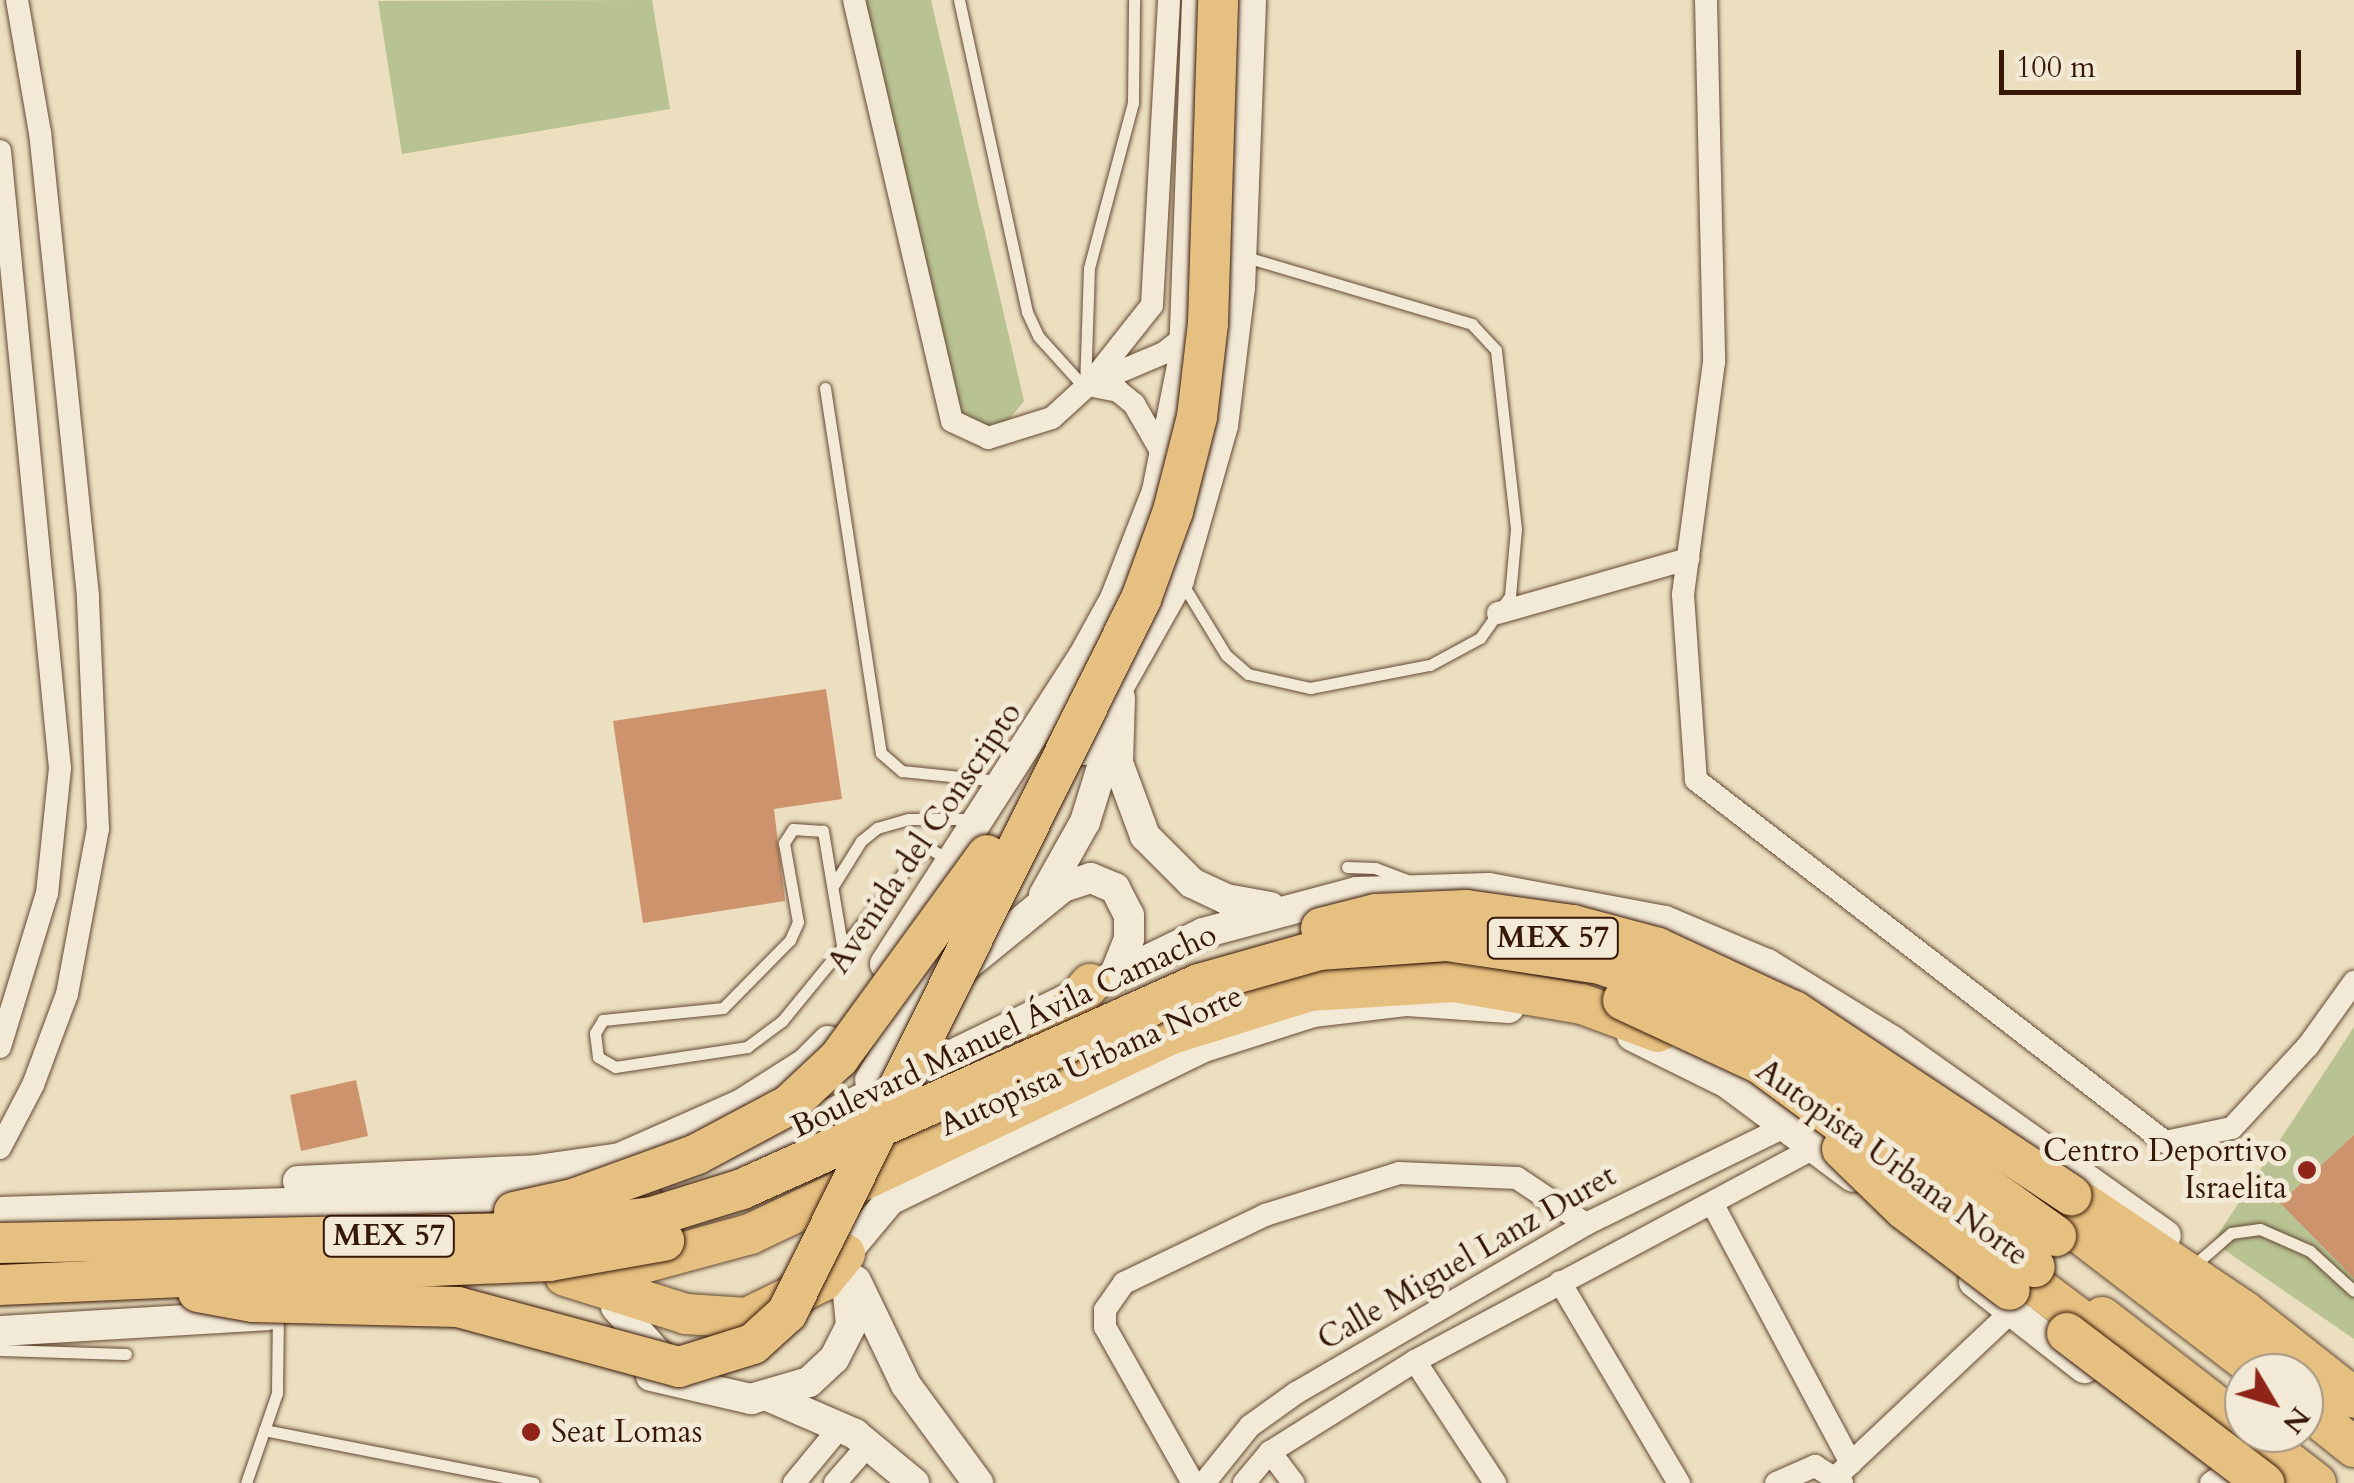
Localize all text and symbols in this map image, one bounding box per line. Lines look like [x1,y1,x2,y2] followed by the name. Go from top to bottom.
[2004,30,2306,92] scale bar
[2016,47,2096,88] text: 100 m
[820,695,1030,981] street label: Avenida del Conscripto
[1486,913,1620,963] road number: MEX 57
[785,915,1223,1147] street label: Boulevard Manuel Ávila Camacho
[934,977,1248,1145] street label: Autopista Urbana Norte
[1748,1051,2036,1275] street label: Autopista Urbana Norte
[2043,1133,2287,1208] place label: Centro Deportivo Israelita
[1311,1157,1623,1359] street label: Calle Miguel Lanz Duret
[2296,1159,2318,1181] marker: Centro Deportivo Israelita
[322,1211,456,1261] road number: MEX 57
[2224,1353,2324,1453] north arrow
[2274,1399,2319,1442] text: N
[551,1413,702,1451] place label: Seat Lomas
[520,1421,542,1443] marker: Seat Lomas

